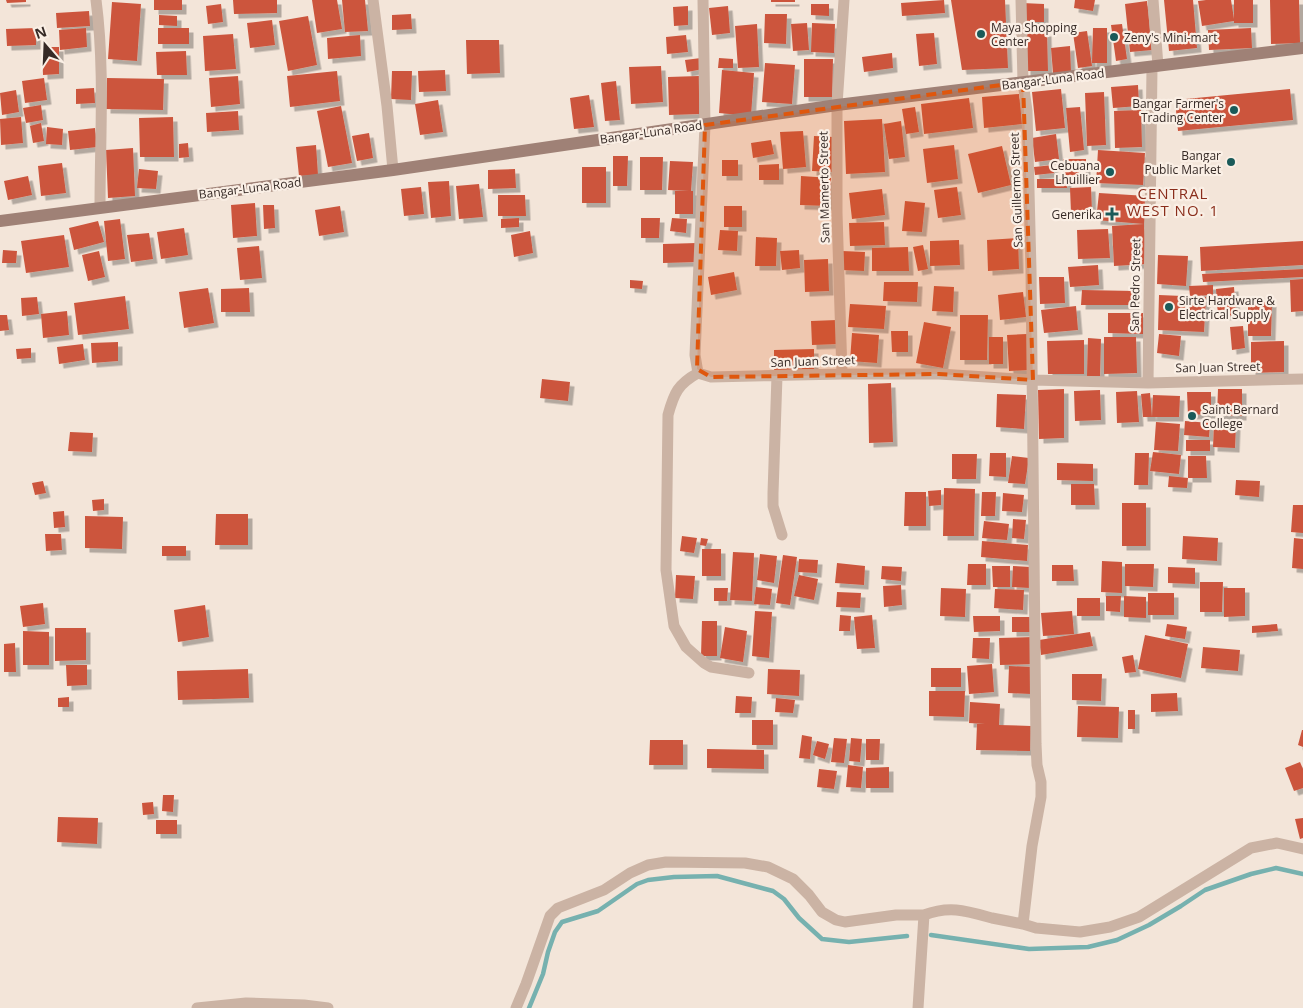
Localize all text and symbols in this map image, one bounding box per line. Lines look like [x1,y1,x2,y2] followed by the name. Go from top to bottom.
[991,19,1077,50] place label: Maya Shopping Center
[20,20,70,70] north arrow
[32,21,49,43] text: N
[975,28,987,40] marker: Maya Shopping Center
[1124,29,1217,46] place label: Zeny's Mini-mart
[1108,31,1120,43] marker: Zeny's Mini-mart
[1001,64,1105,94] street label: Bangar-Luna Road
[1132,95,1224,126] place label: Bangar Farmer's Trading Center
[1228,104,1240,116] marker: Bangar Farmer's Trading Center
[599,116,703,148] street label: Bangar-Luna Road
[815,131,833,243] street label: San Mamerto Street
[1005,132,1027,248] street label: San Guillermo Street
[1144,147,1221,178] place label: Bangar Public Market
[1225,156,1237,168] marker: Bangar Public Market
[1050,157,1100,188] place label: Cebuana Lhuillier
[1104,166,1116,178] marker: Cebuana Lhuillier
[198,173,302,203] street label: Bangar-Luna Road
[1127,183,1219,220] district label: CENTRAL WEST NO. 1
[1052,206,1102,223] place label: Generika
[1106,208,1118,220] marker: Generika
[1126,238,1144,332] street label: San Pedro Street
[1179,292,1275,323] place label: Sirte Hardware & Electrical Supply
[1163,301,1175,313] marker: Sirte Hardware & Electrical Supply
[770,351,856,371] street label: San Juan Street
[1175,358,1261,376] street label: San Juan Street
[1202,401,1279,432] place label: Saint Bernard College
[1186,410,1198,422] marker: Saint Bernard College

